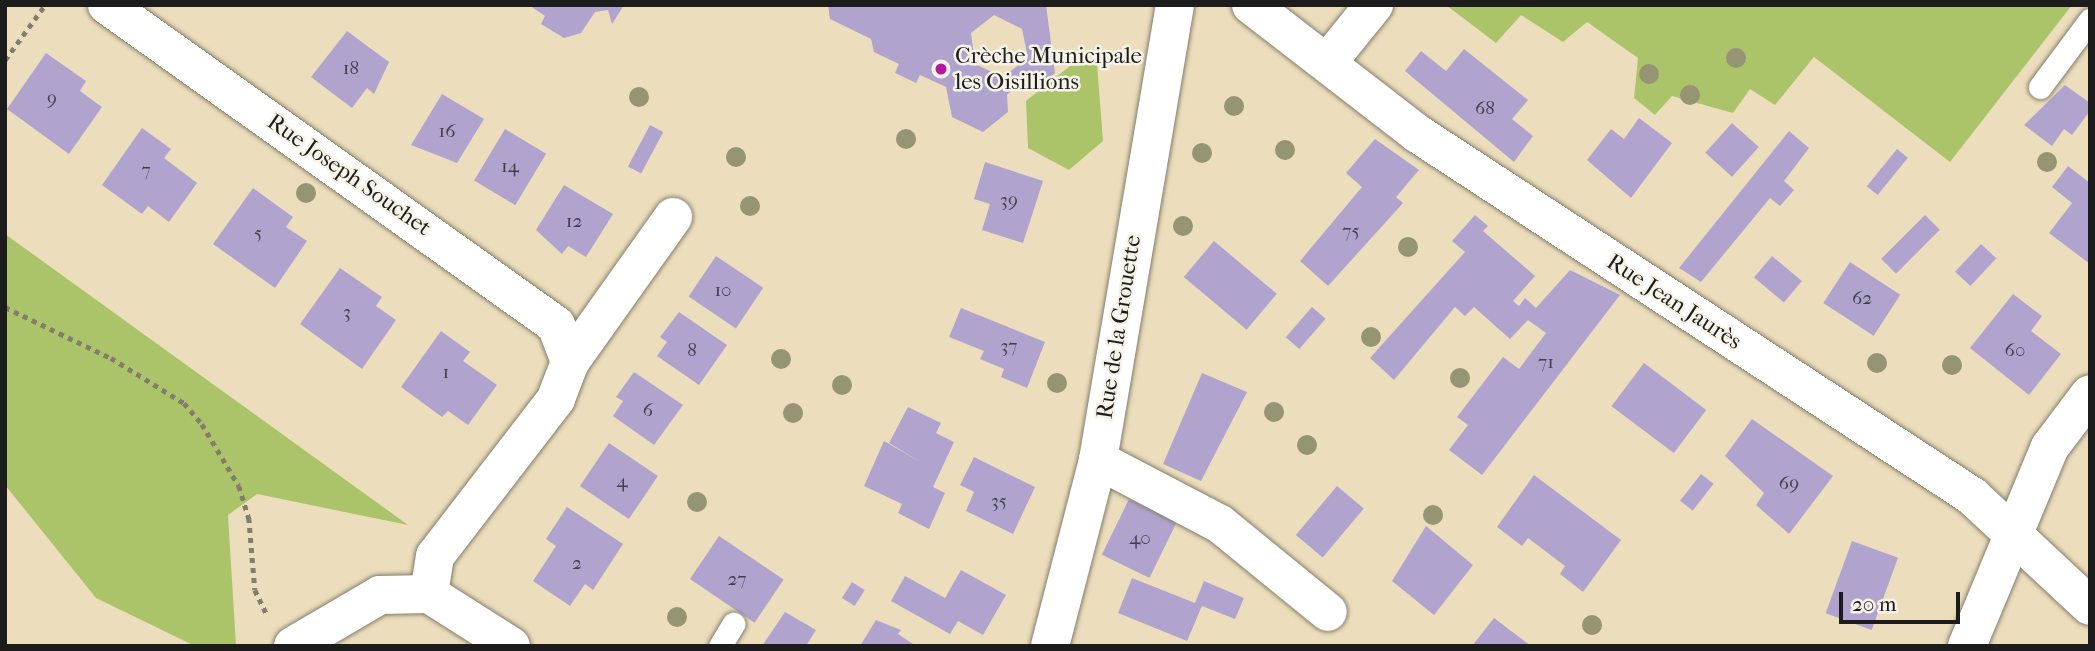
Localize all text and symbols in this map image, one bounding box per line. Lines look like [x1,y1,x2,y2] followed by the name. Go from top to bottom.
[955,42,1142,96] place label: Crèche Municipale les Oisillions
[343,58,359,80] house number: 18
[933,61,949,77] marker: Crèche Municipale les Oisillions
[47,88,57,110] house number: 9
[1475,98,1495,120] house number: 68
[262,108,436,242] street label: Rue Joseph Souchet
[439,121,455,143] house number: 16
[501,156,519,178] house number: 14
[141,160,151,182] house number: 7
[1000,190,1018,212] house number: 39
[566,211,582,233] house number: 12
[1342,221,1360,243] house number: 75
[254,223,262,245] house number: 5
[1091,233,1147,421] street label: Rue de la Grouette
[1601,248,1747,356] street label: Rue Jean Jaurès
[714,280,732,302] house number: 10
[1852,288,1872,310] house number: 62
[343,302,351,324] house number: 3
[1001,336,1017,358] house number: 37
[687,340,697,362] house number: 8
[2005,340,2025,362] house number: 60
[1538,352,1554,374] house number: 71
[443,362,449,384] house number: 1
[643,400,653,422] house number: 6
[616,471,628,493] house number: 4
[1779,473,1799,495] house number: 69
[991,491,1007,513] house number: 35
[1129,528,1151,550] house number: 40
[572,553,582,575] house number: 2
[728,569,746,591] house number: 27
[1843,578,1964,622] scale bar
[1852,592,1896,616] text: 20 m

